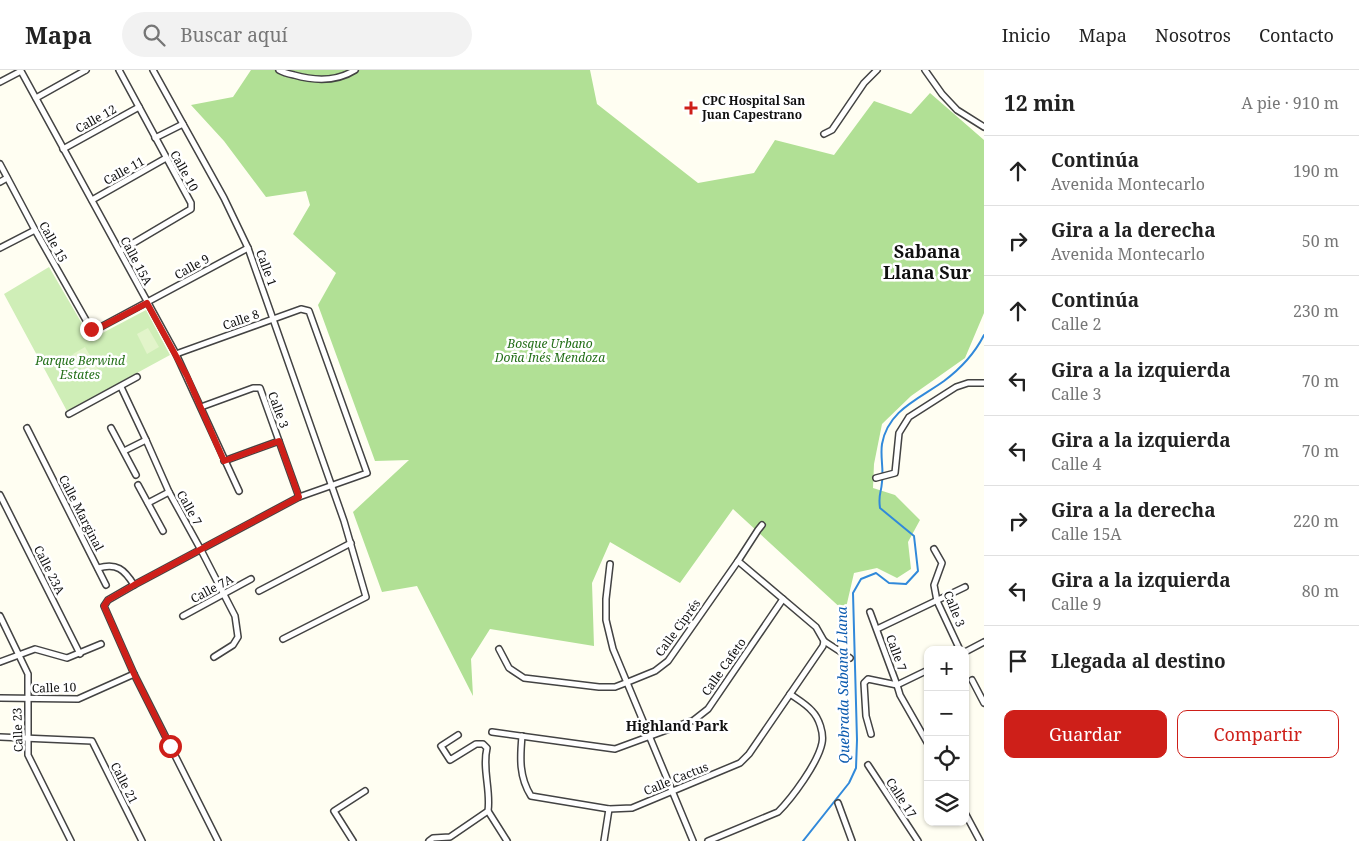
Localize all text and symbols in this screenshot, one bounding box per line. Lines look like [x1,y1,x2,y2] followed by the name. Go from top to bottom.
[122,12,472,57] search box
[25,18,92,51] text: Mapa
[140,21,168,49] icon: search
[180,22,288,48] text: Buscar aquí
[1002,23,1051,47] text: Inicio
[1079,23,1127,47] text: Mapa
[1155,23,1231,47] text: Nosotros
[1259,23,1334,47] text: Contacto
[1004,89,1075,117] text: 12 min
[701,92,805,123] place label: CPC Hospital San Juan Capestrano
[1242,92,1339,114] text: A pie · 910 m
[72,100,119,137] street label: Calle 12
[684,101,698,115] marker: CPC Hospital San Juan Capestrano
[166,147,203,195] street label: Calle 10
[1051,147,1139,173] text: Continúa
[100,152,147,189] street label: Calle 11
[1004,157,1032,185] icon: ahead
[1293,160,1339,182] text: 190 m
[1051,173,1205,195] text: Avenida Montecarlo
[1051,217,1216,243] text: Gira a la derecha
[35,218,72,265] street label: Calle 15
[1004,227,1032,255] icon: right
[1302,230,1339,252] text: 50 m
[116,233,157,289] street label: Calle 15A
[883,239,972,284] district label: Sabana Llana Sur
[1051,243,1205,265] text: Avenida Montecarlo
[252,247,281,289] street label: Calle 1
[171,250,212,283] street label: Calle 9
[1051,287,1139,313] text: Continúa
[1004,297,1032,325] icon: ahead
[1293,300,1339,322] text: 230 m
[220,305,262,334] street label: Calle 8
[1051,313,1101,335] text: Calle 2
[80,318,103,341] route end
[494,335,605,366] park label: Bosque Urbano Doña Inés Mendoza
[34,352,125,383] park label: Parque Berwind Estates
[1051,357,1231,383] text: Gira a la izquierda
[1004,367,1032,395] icon: left
[1302,370,1339,392] text: 70 m
[1051,383,1101,405] text: Calle 3
[264,389,293,431] street label: Calle 3
[1051,427,1231,453] text: Gira a la izquierda
[1004,437,1032,465] icon: left
[1302,440,1339,462] text: 70 m
[1051,453,1101,475] text: Calle 4
[55,472,108,554] street label: Calle Marginal
[173,487,206,529] street label: Calle 7
[1051,497,1216,523] text: Gira a la derecha
[1004,507,1032,535] icon: right
[1293,510,1339,532] text: 220 m
[1051,523,1122,545] text: Calle 15A
[30,542,69,598] street label: Calle 23A
[1051,567,1231,593] text: Gira a la izquierda
[187,570,237,607] street label: Calle 7A
[1004,577,1032,605] icon: left
[1302,580,1339,602] text: 80 m
[940,588,970,630] street label: Calle 3
[1051,593,1101,615] text: Calle 9
[651,596,704,660] street label: Calle Ciprés
[832,605,853,764] water label: Quebrada Sabana Llana
[882,632,911,674] street label: Calle 7
[697,634,750,699] street label: Calle Cafeto
[924,646,969,826] map controls
[924,646,969,691] button: +
[1004,647,1032,675] icon: arrive
[1051,648,1226,674] text: Llegada al destino
[31,678,77,697] street label: Calle 10
[924,691,969,736] button: −
[8,707,27,753] street label: Calle 23
[1004,710,1167,758] button: Guardar
[1177,710,1339,758] button: Compartir
[626,716,728,735] district label: Highland Park
[159,735,182,758] route start
[924,736,969,781] button: locate
[641,758,711,799] street label: Calle Cactus
[107,759,142,806] street label: Calle 21
[882,774,921,821] street label: Calle 17
[924,781,969,826] button: layers

